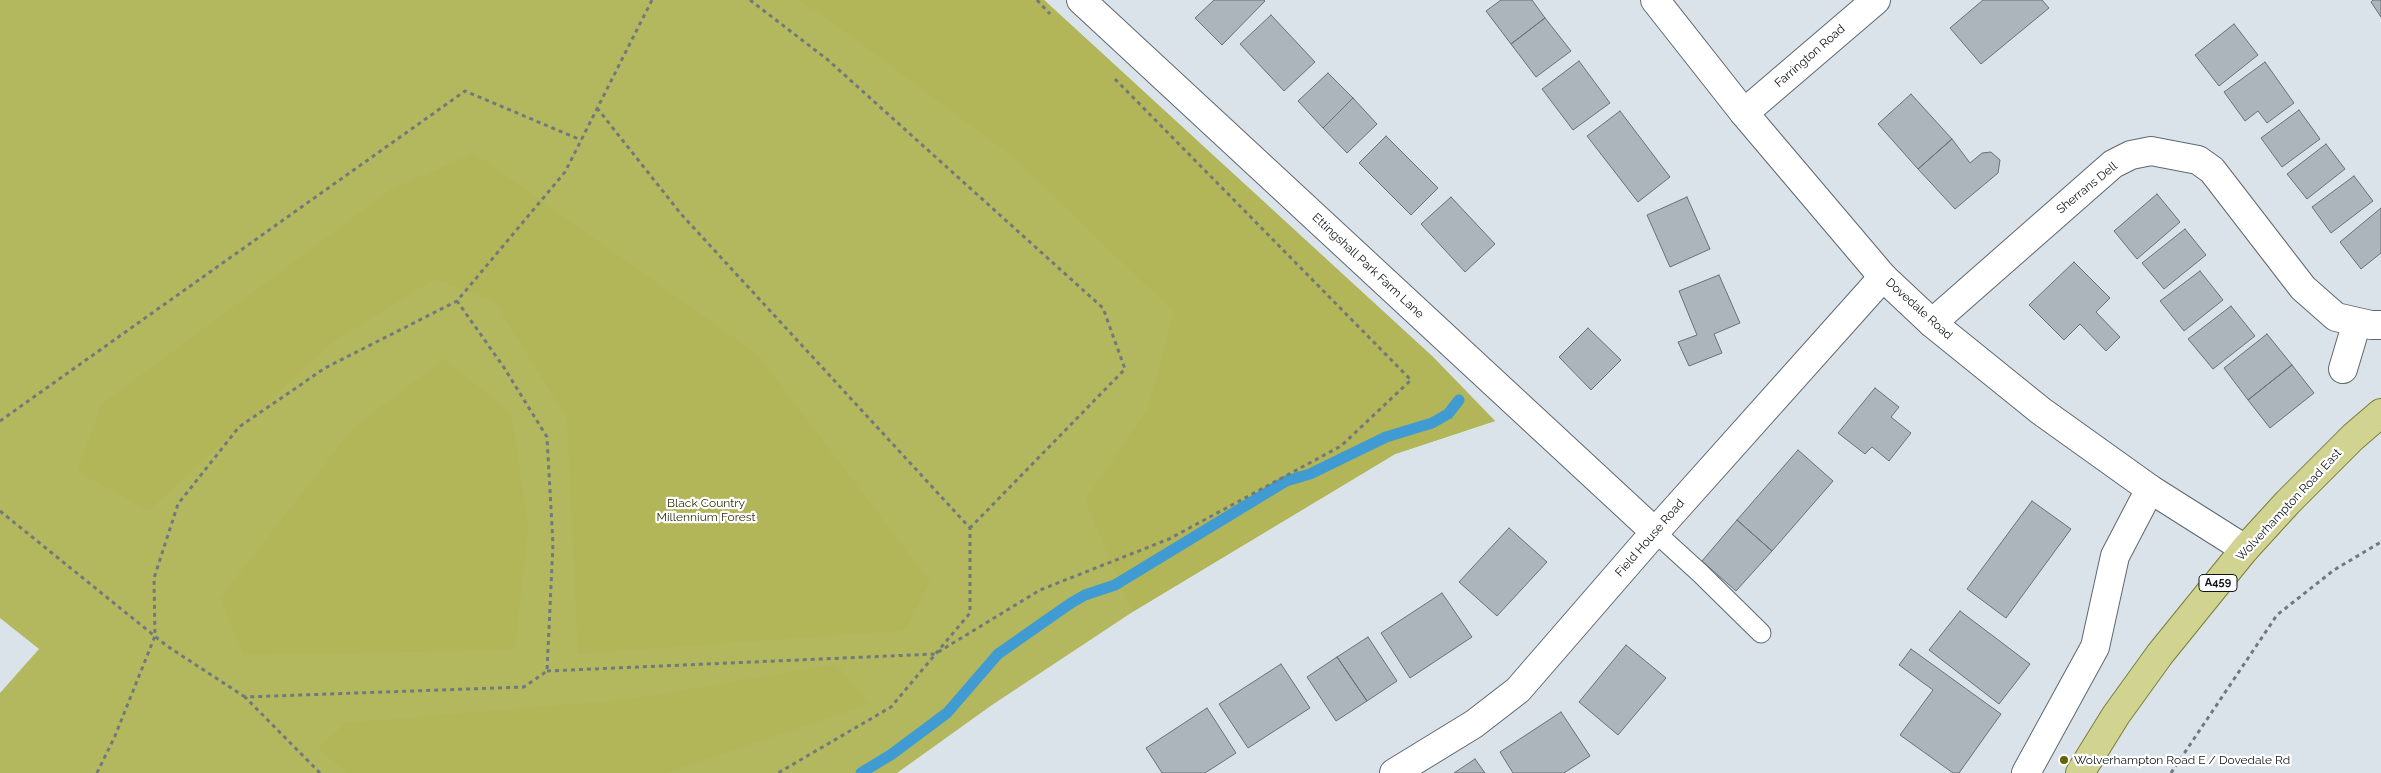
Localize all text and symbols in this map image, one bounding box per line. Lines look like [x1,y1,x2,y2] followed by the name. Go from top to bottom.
[1772,22,1848,90] street label: Farrington Road
[2054,159,2120,217] street label: Sherrans Dell
[1309,210,1427,322] street label: Ettingshall Park Farm Lane
[1883,275,1955,343] street label: Dovedale Road
[2233,446,2345,564] street label: Wolverhampton Road East
[656,496,756,524] park label: Black Country Millennium Forest
[1612,496,1688,580] street label: Field House Road
[2199,574,2237,592] road number: A459
[2074,753,2290,767] place label: Wolverhampton Road E / Dovedale Rd
[2058,754,2070,766] marker: Wolverhampton Road E / Dovedale Rd

